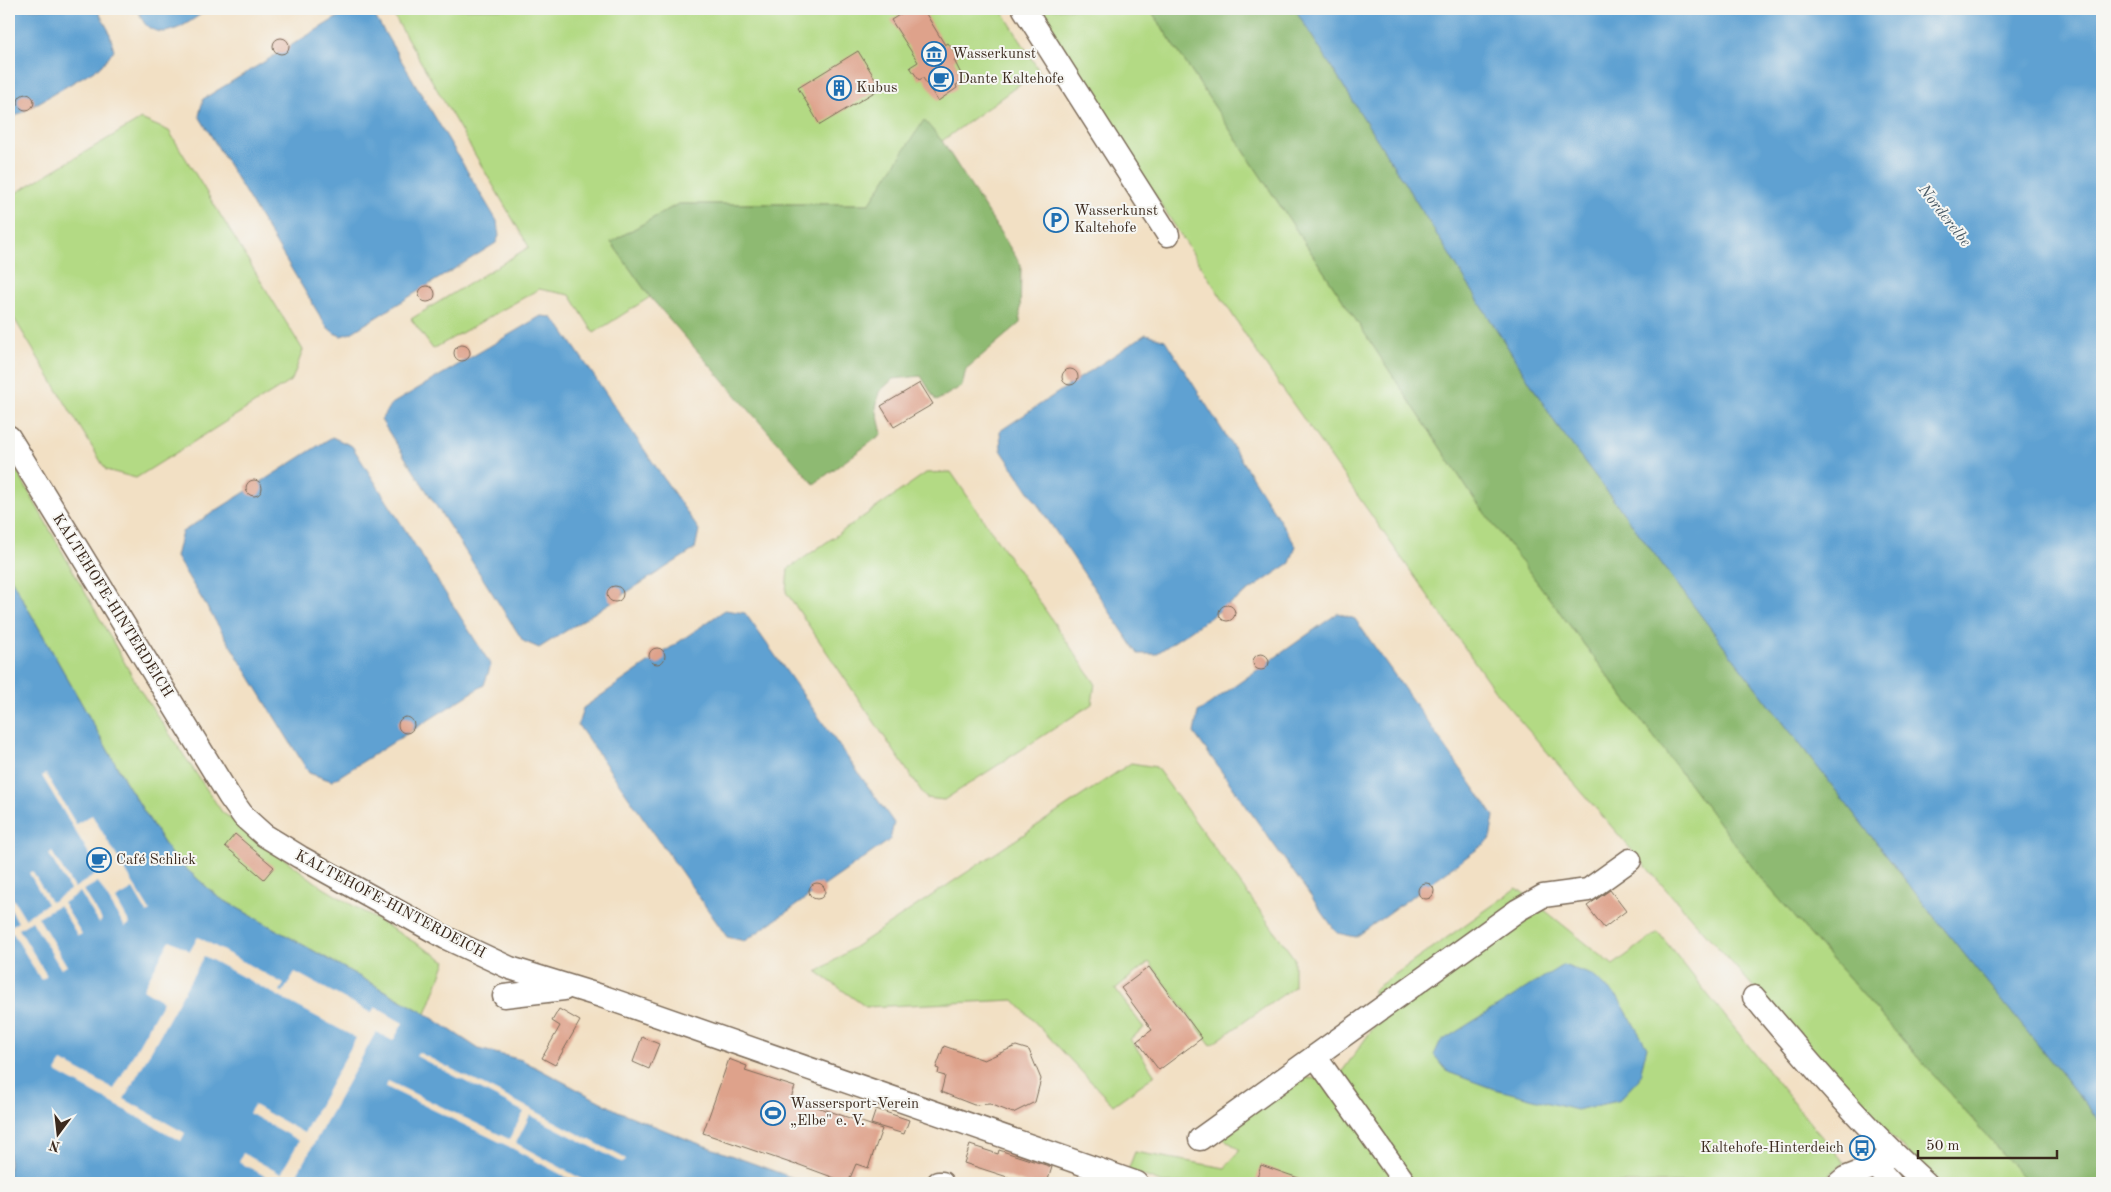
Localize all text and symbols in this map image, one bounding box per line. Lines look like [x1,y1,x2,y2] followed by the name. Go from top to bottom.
[921,41,947,67] museum icon: Wasserkunst
[952,47,1036,62] place label: Wasserkunst
[928,66,954,92] cafe icon: Dante Kaltehofe
[958,72,1064,87] place label: Dante Kaltehofe
[826,75,852,101] building icon: Kubus
[856,81,898,96] place label: Kubus
[1914,181,1973,251] water label: Norderelbe
[1074,204,1158,236] place label: Wasserkunst Kaltehofe
[1043,207,1069,233] parking icon: Wasserkunst Kaltehofe
[49,512,175,701] street label: KALTEHOFE-HINTERDEICH
[86,847,112,873] cafe icon: Café Schlick
[292,848,488,962] street label: KALTEHOFE-HINTERDEICH
[116,853,196,868] place label: Café Schlick
[790,1097,919,1129] place label: Wassersport-Verein „Elbe" e. V.
[760,1100,786,1126] sports icon: Wassersport-Verein „Elbe" e. V.
[32,1110,82,1160] north arrow
[1918,1127,2057,1159] scale bar
[1849,1135,1875,1161] bus stop icon: Kaltehofe-Hinterdeich
[48,1137,62,1154] text: N
[1926,1139,1960,1154] text: 50 m
[1700,1141,1844,1156] place label: Kaltehofe-Hinterdeich

